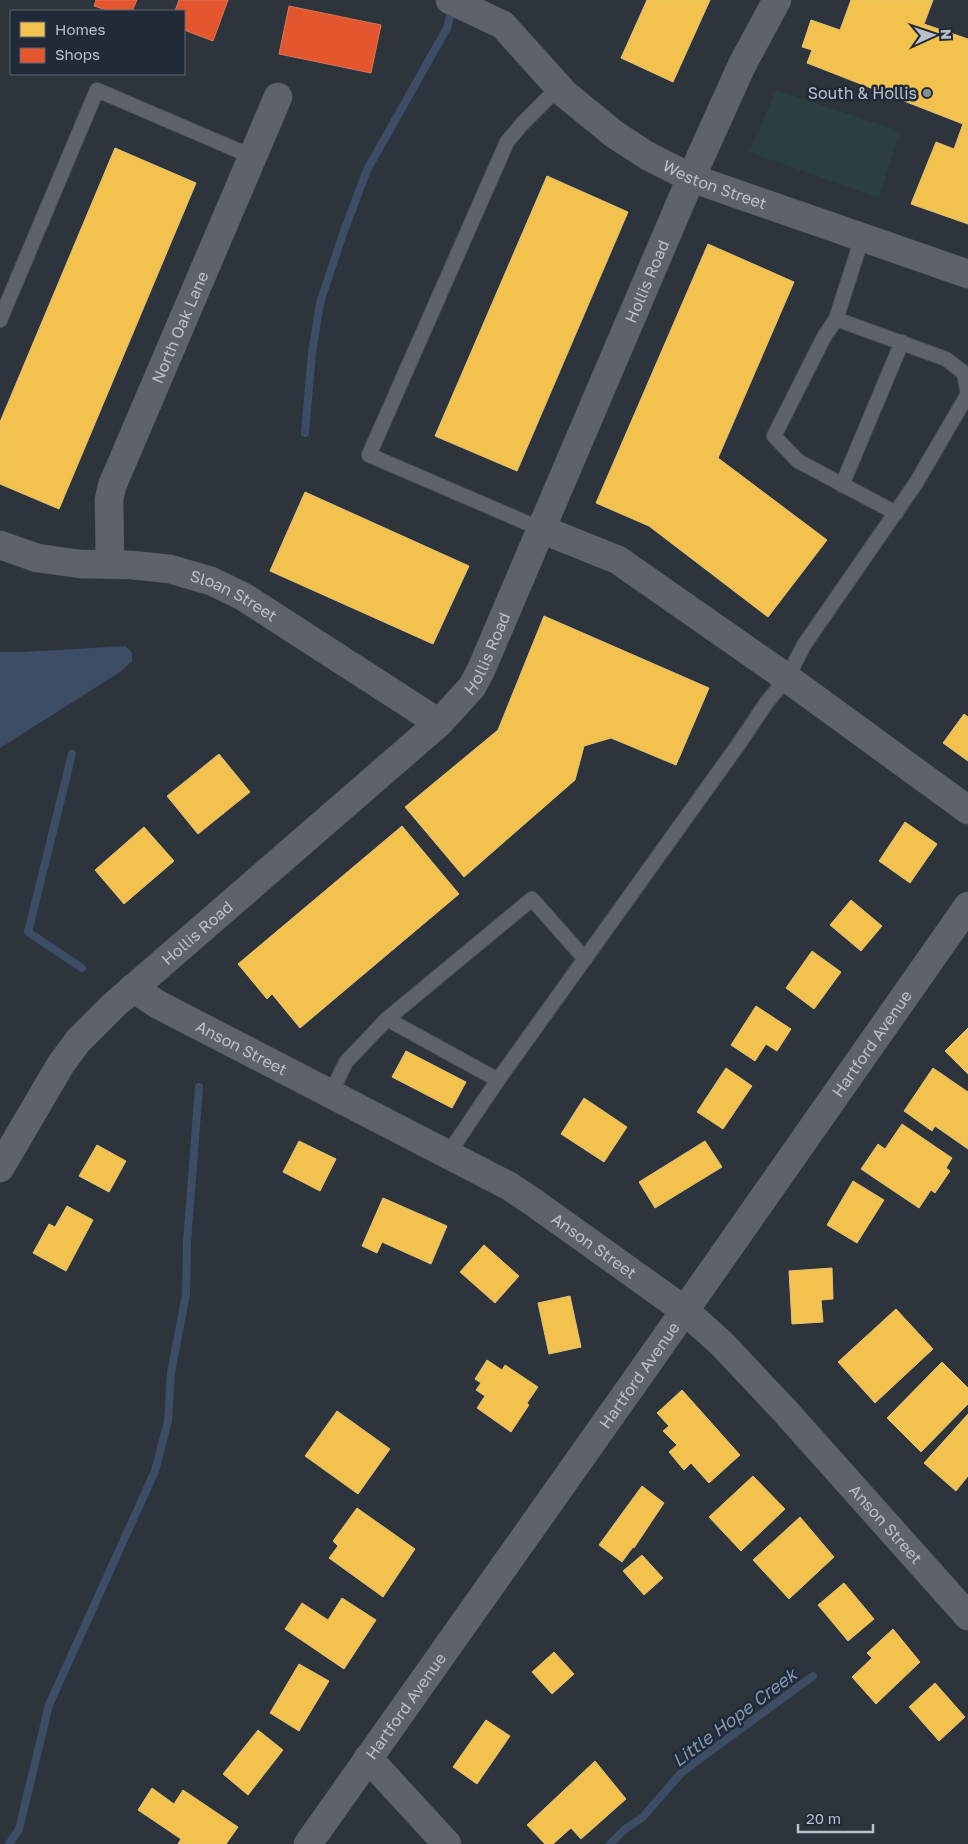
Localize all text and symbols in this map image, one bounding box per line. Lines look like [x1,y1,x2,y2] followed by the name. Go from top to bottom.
[10,10,185,75] legend
[908,10,958,60] north arrow
[55,20,105,38] text: Homes
[938,29,955,40] text: N
[55,45,100,63] text: Shops
[808,83,917,103] place label: South & Hollis
[921,87,933,99] marker: South & Hollis
[659,155,769,213] street label: Weston Street
[620,237,673,326] street label: Hollis Road
[147,268,213,386] street label: North Oak Lane
[188,565,281,626] street label: Sloan Street
[460,609,514,699] street label: Hollis Road
[157,897,237,969] street label: Hollis Road
[827,986,916,1101] street label: Hartford Avenue
[193,1016,290,1080] street label: Anson Street
[548,1208,640,1283] street label: Anson Street
[595,1318,684,1432] street label: Hartford Avenue
[845,1480,927,1568] street label: Anson Street
[361,1649,450,1763] street label: Hartford Avenue
[667,1662,802,1771] water label: Little Hope Creek
[798,1802,873,1834] scale bar
[806,1809,841,1827] text: 20 m

